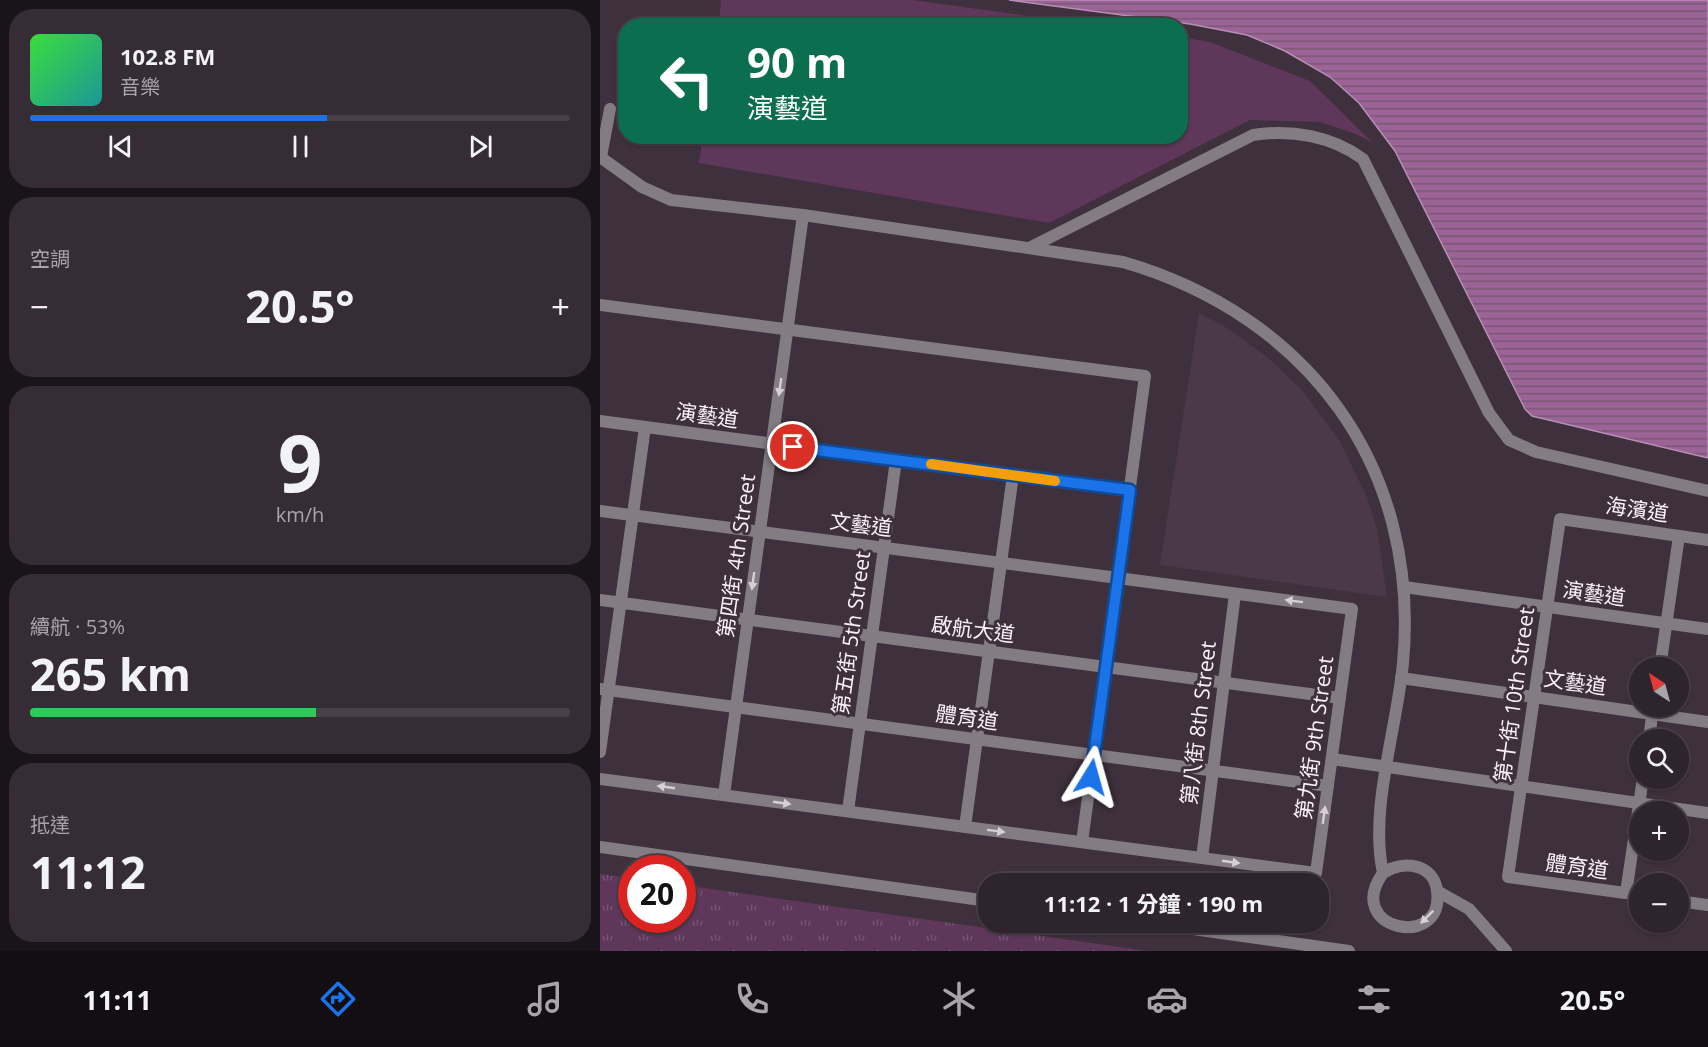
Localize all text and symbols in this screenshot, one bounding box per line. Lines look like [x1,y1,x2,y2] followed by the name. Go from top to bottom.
[747,33,847,90] text: 90 m
[120,41,215,71] text: 102.8 FM
[648,42,726,120] icon: left
[120,73,160,100] text: 音樂
[747,89,828,126] text: 演藝道
[104,130,137,163] icon: previous
[284,130,317,163] icon: pause
[464,130,497,163] icon: next
[30,245,70,272] text: 空調
[245,275,355,336] text: 20.5°
[30,284,49,329] text: −
[551,284,570,329] text: +
[775,378,784,397] one-way arrow
[674,397,740,433] street label: 演藝道
[278,409,322,515] text: 9
[767,421,818,472] pin
[776,430,809,463] icon: arrive
[711,472,761,639] street label: 第四街 4th Street
[1604,491,1670,527] street label: 海濱道
[276,501,324,528] text: km/h
[828,506,894,542] street label: 文藝道
[826,549,876,716] street label: 第五街 5th Street
[749,571,758,590] one-way arrow
[1561,575,1627,611] street label: 演藝道
[1285,597,1304,606] one-way arrow
[1488,605,1540,784] street label: 第十街 10th Street
[930,610,1017,648] street label: 啟航大道
[30,613,125,640] text: 續航 · 53%
[1174,639,1222,806] street label: 第八街 8th Street
[30,643,191,704] text: 265 km
[1289,654,1339,821] street label: 第九街 9th Street
[1629,657,1689,717] north arrow
[1629,657,1689,933] map controls
[1542,664,1608,700] street label: 文藝道
[934,699,1000,735] street label: 體育道
[1629,729,1689,789] button: search
[1059,745,1123,809] position arrow
[656,783,675,792] one-way arrow
[772,798,791,807] one-way arrow
[1629,801,1689,861] button: +
[1319,806,1329,825] one-way arrow
[30,811,70,838] text: 抵達
[987,826,1006,836] one-way arrow
[30,841,146,902] text: 11:12
[1544,848,1610,884] street label: 體育道
[618,855,696,933] speed limit sign: 20
[1222,857,1241,866] one-way arrow
[1629,873,1689,933] button: −
[1044,888,1263,918] text: 11:12 · 1 分鐘 · 190 m
[1420,910,1434,924] one-way arrow
[317,978,359,1020] icon: directions
[524,978,566,1020] icon: music
[731,978,773,1020] icon: phone
[938,978,980,1020] icon: climate
[1146,978,1188,1020] icon: car
[1353,978,1395,1020] icon: filters
[83,981,152,1018] text: 11:11
[1560,981,1625,1018] text: 20.5°

